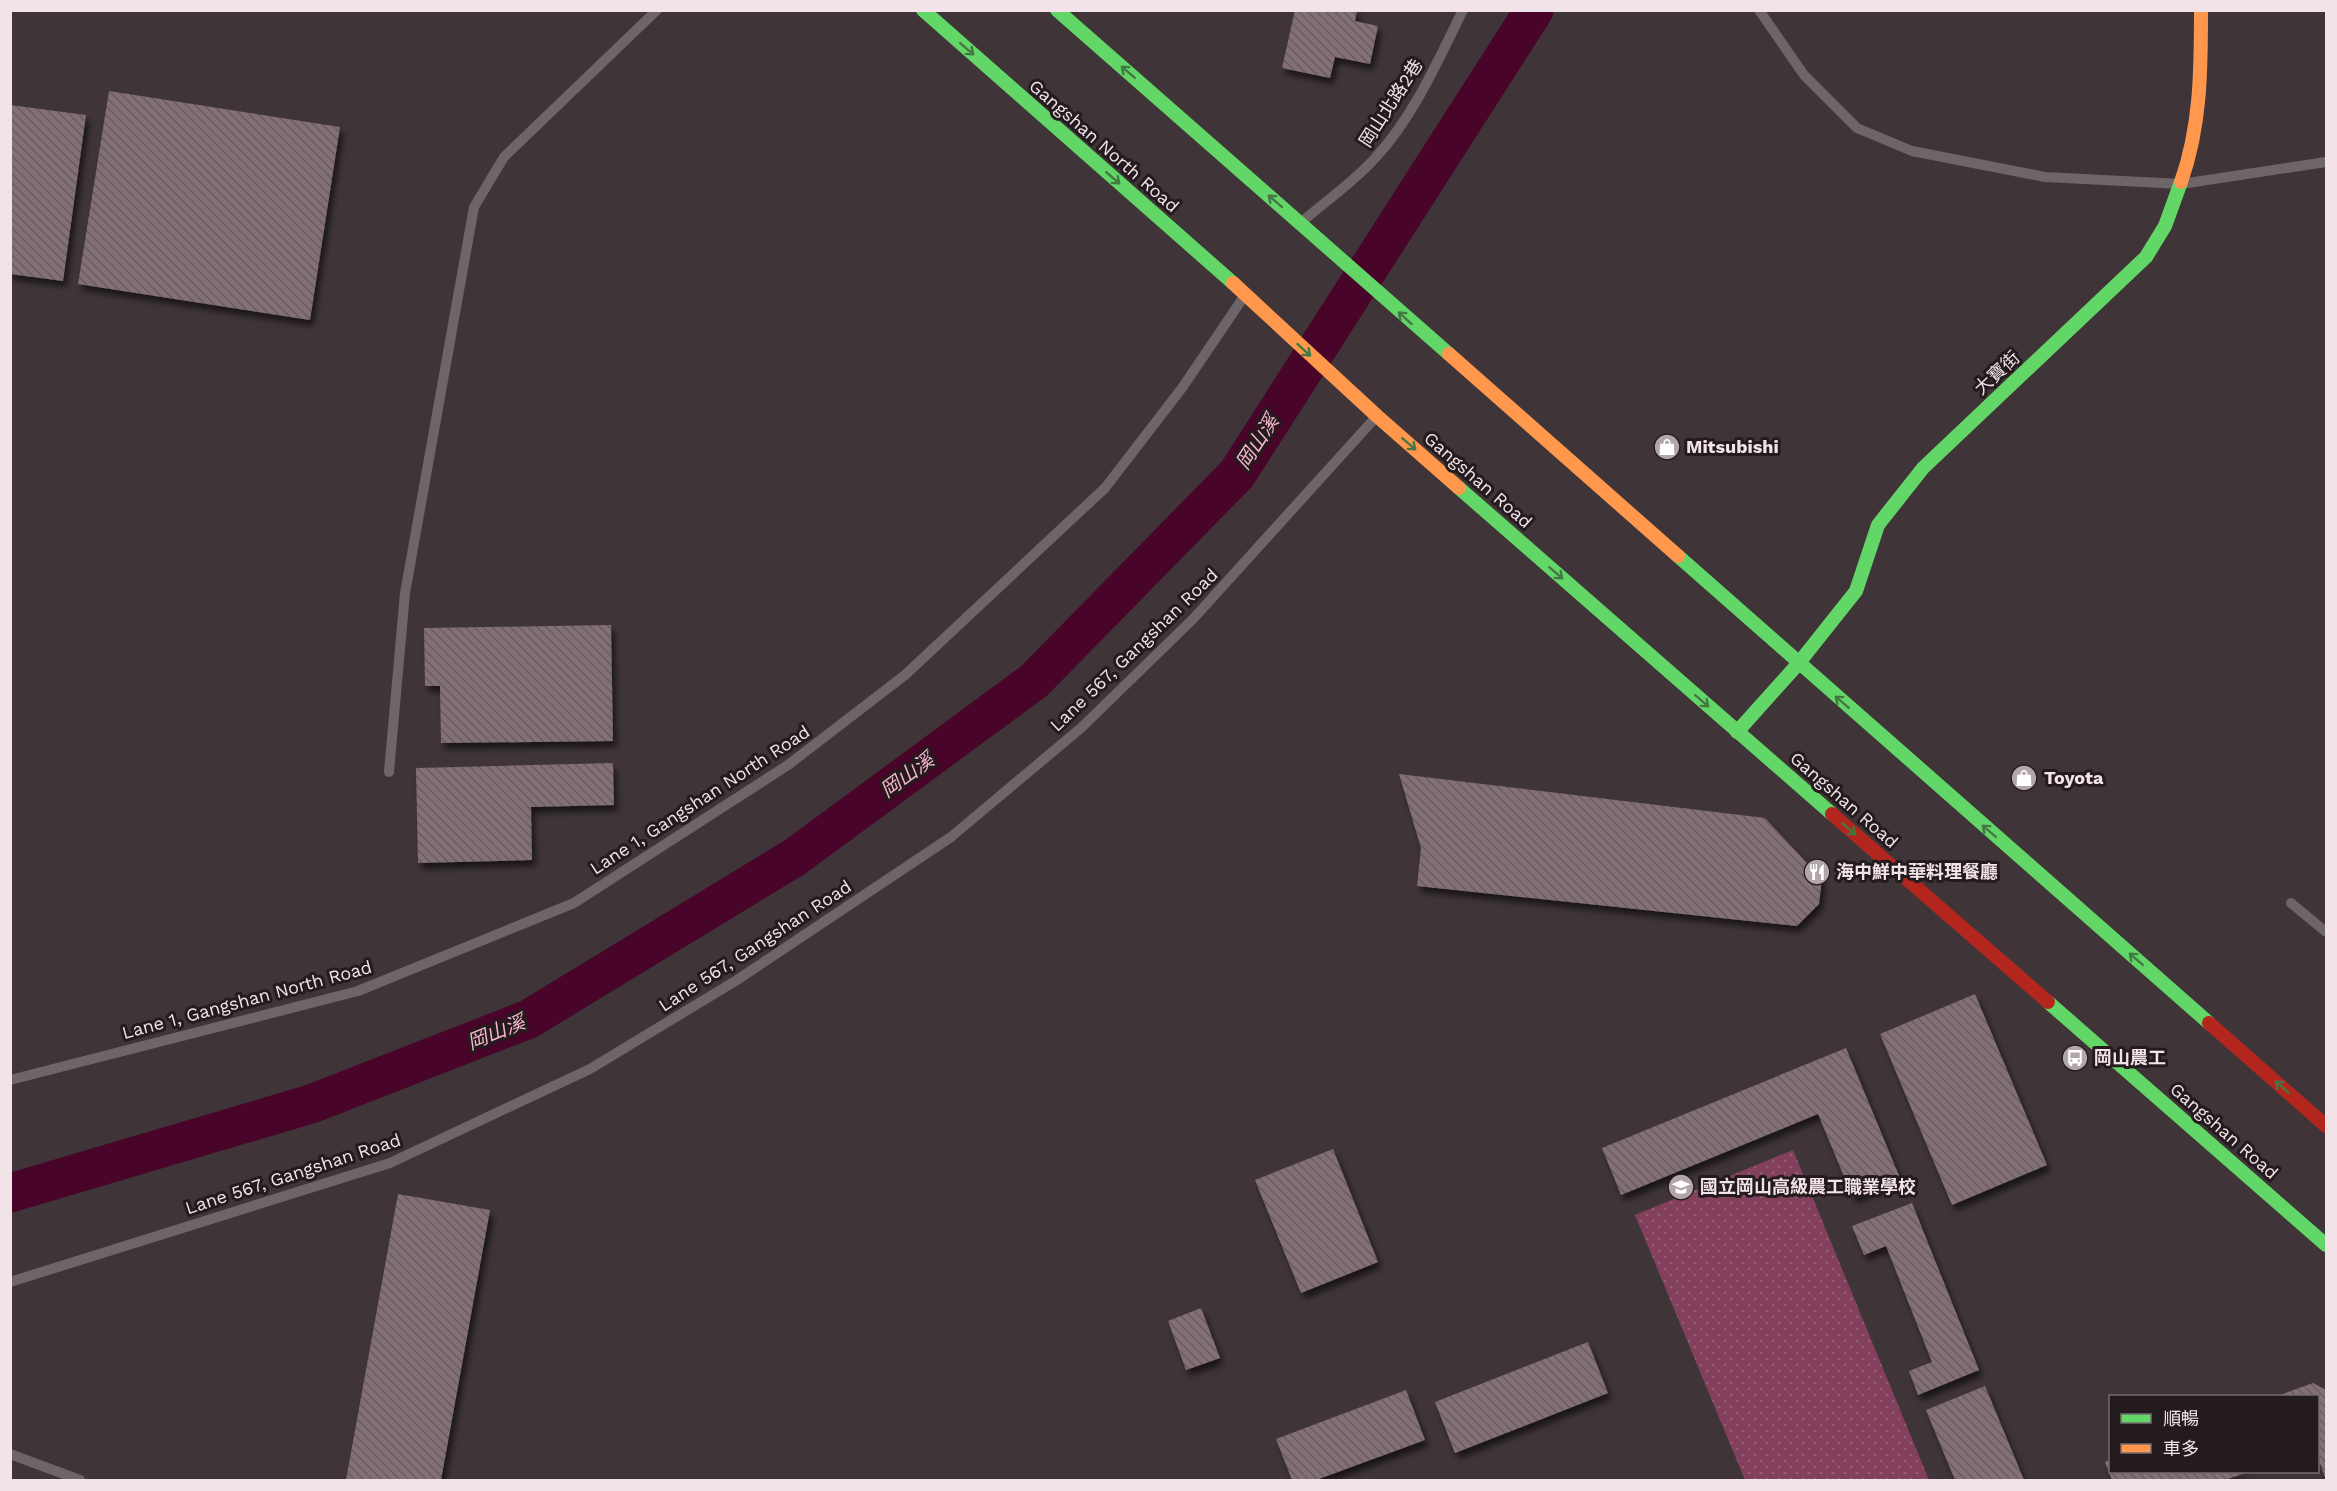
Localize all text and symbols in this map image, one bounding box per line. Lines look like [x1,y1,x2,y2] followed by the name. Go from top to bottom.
[959,42,974,56] one-way arrow
[1354,55,1427,151] street label: 岡山北路2巷
[1120,66,1136,79] one-way arrow
[1025,75,1183,216] street label: Gangshan North Road
[1105,171,1120,185] one-way arrow
[1267,194,1283,207] one-way arrow
[1398,311,1413,325] one-way arrow
[1296,343,1311,357] one-way arrow
[1970,347,2024,399] street label: 大寶街
[1231,408,1285,474] water label: 岡山溪
[1420,427,1537,532] street label: Gangshan Road
[1652,432,1682,462] shop icon: Mitsubishi
[1686,436,1779,457] place label: Mitsubishi
[1401,437,1416,451] one-way arrow
[1045,564,1222,735] street label: Lane 567, Gangshan Road
[1548,566,1563,580] one-way arrow
[1695,694,1710,708] one-way arrow
[1835,695,1850,709] one-way arrow
[586,721,813,879] street label: Lane 1, Gangshan North Road
[876,746,941,802] water label: 岡山溪
[1786,747,1903,852] street label: Gangshan Road
[2009,763,2039,793] shop icon: Toyota
[2044,767,2104,788] place label: Toyota
[1841,822,1856,836] one-way arrow
[1982,824,1997,838] one-way arrow
[1802,857,1832,887] restaurant icon: 海中鮮中華料理餐廳
[1836,861,1998,882] place label: 海中鮮中華料理餐廳
[655,875,855,1016] street label: Lane 567, Gangshan Road
[2129,952,2144,966] one-way arrow
[120,956,374,1043] street label: Lane 1, Gangshan North Road
[464,1009,531,1054] water label: 岡山溪
[2060,1043,2090,1073] bus stop icon: 岡山農工
[2094,1047,2166,1068] place label: 岡山農工
[2166,1078,2283,1183] street label: Gangshan Road
[2275,1081,2291,1095] one-way arrow
[183,1129,403,1218] street label: Lane 567, Gangshan Road
[1666,1172,1696,1202] school or university icon: 國立岡山高級農工職業學校
[1700,1176,1916,1197] place label: 國立岡山高級農工職業學校
[2109,1395,2319,1473] legend
[2163,1408,2199,1429] text: 順暢
[2163,1438,2199,1459] text: 車多

